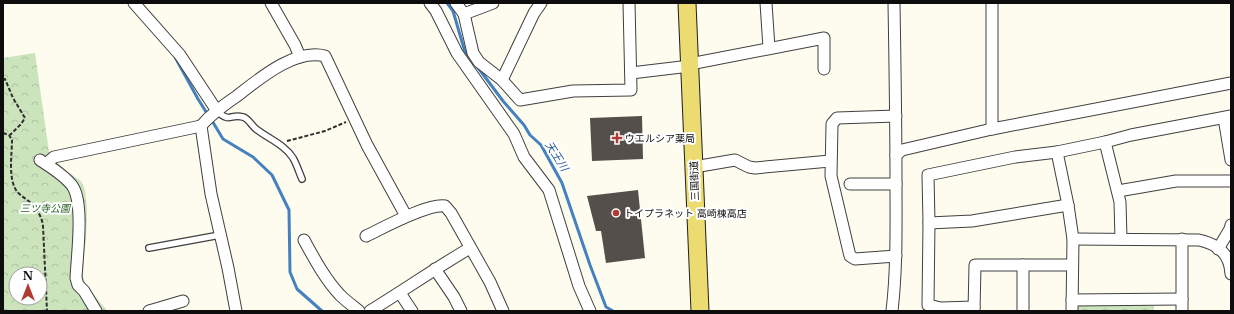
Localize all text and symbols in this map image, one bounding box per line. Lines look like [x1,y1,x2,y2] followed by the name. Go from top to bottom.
[625,132,695,145] place label: ウエルシア薬局
[612,133,622,143] marker: ウエルシア薬局
[542,138,572,175] water label: 天王川
[687,161,702,201] street label: 三国街道
[20,202,72,215] park label: 三ツ寺公園
[624,207,747,220] place label: トイプラネット 高崎棟高店
[611,208,621,218] marker: トイプラネット 高崎棟高店
[8,266,48,306] north arrow
[23,269,34,283] text: N

